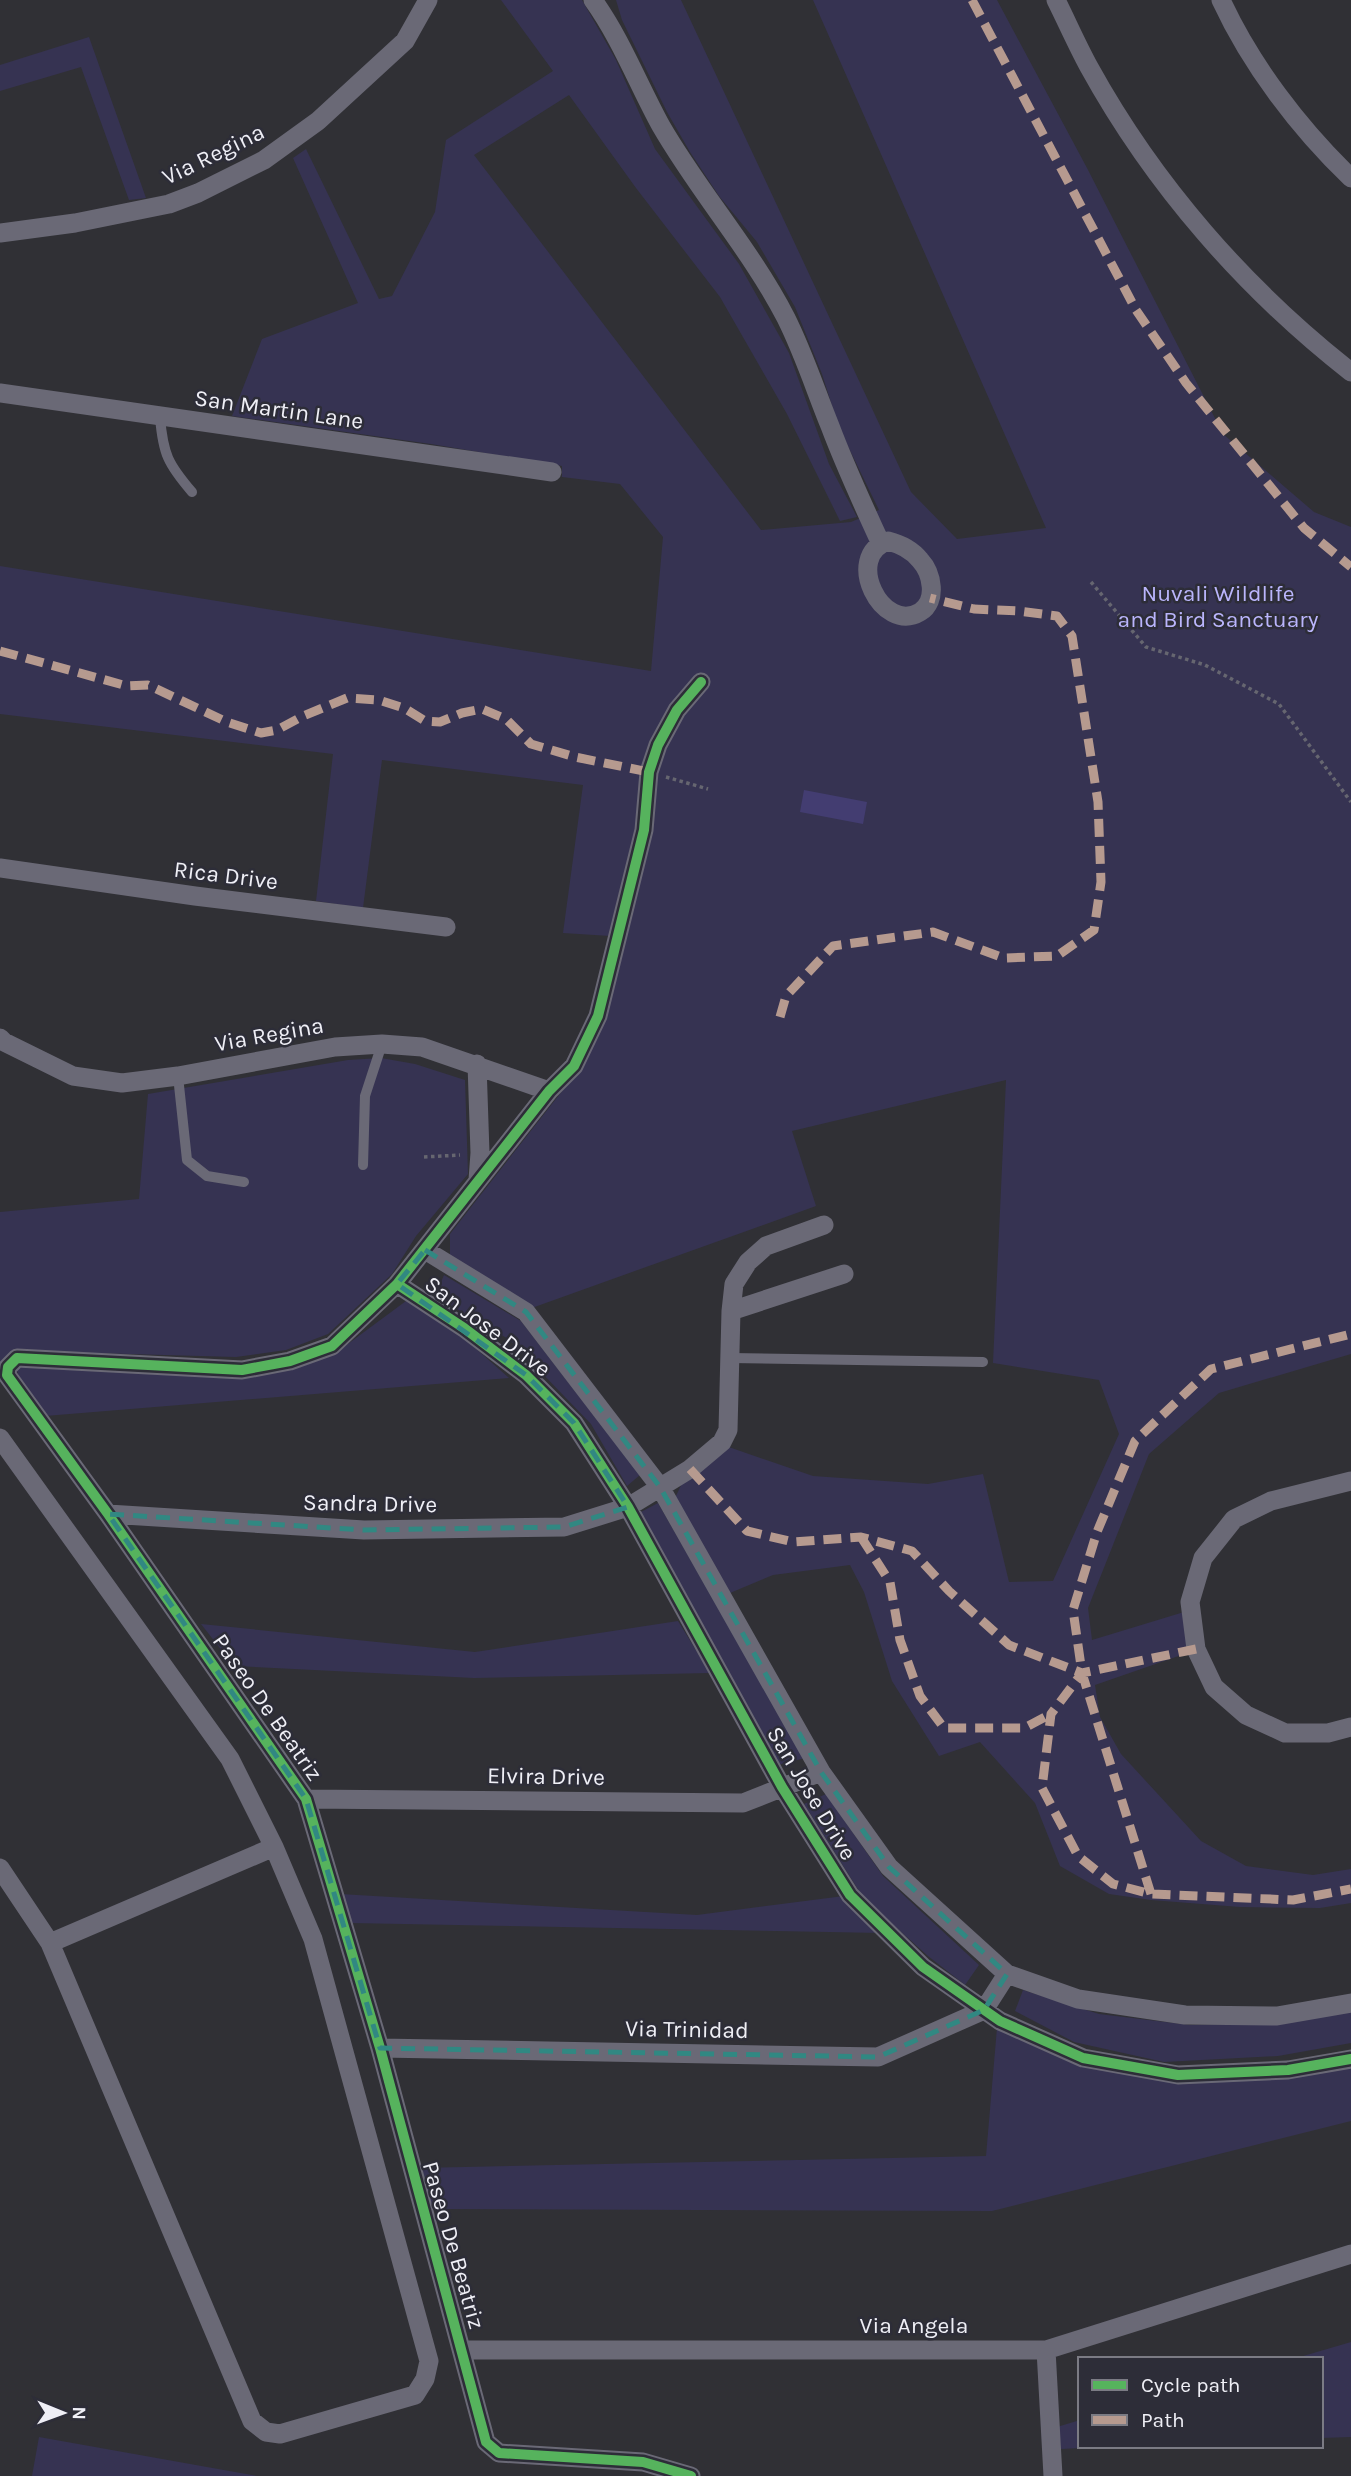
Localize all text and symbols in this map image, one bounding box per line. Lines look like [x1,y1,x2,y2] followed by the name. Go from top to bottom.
[158,118,269,191] street label: Via Regina
[193,384,365,435] street label: San Martin Lane
[1118,580,1319,633] park label: Nuvali Wildlife and Bird Sanctuary
[172,856,280,895] street label: Rica Drive
[212,1012,326,1057] street label: Via Regina
[419,1270,556,1383] street label: San Jose Drive
[303,1489,437,1518] street label: Sandra Drive
[207,1629,328,1786] street label: Paseo De Beatriz
[761,1722,862,1865] street label: San Jose Drive
[487,1762,605,1791] street label: Elvira Drive
[625,2015,749,2044] street label: Via Trinidad
[417,2158,490,2332] street label: Paseo De Beatriz
[860,2312,968,2339] street label: Via Angela
[1078,2357,1323,2448] legend
[1141,2373,1241,2397] text: Cycle path
[28,2378,98,2448] north arrow
[68,2406,90,2420] text: N
[1141,2408,1185,2432] text: Path

